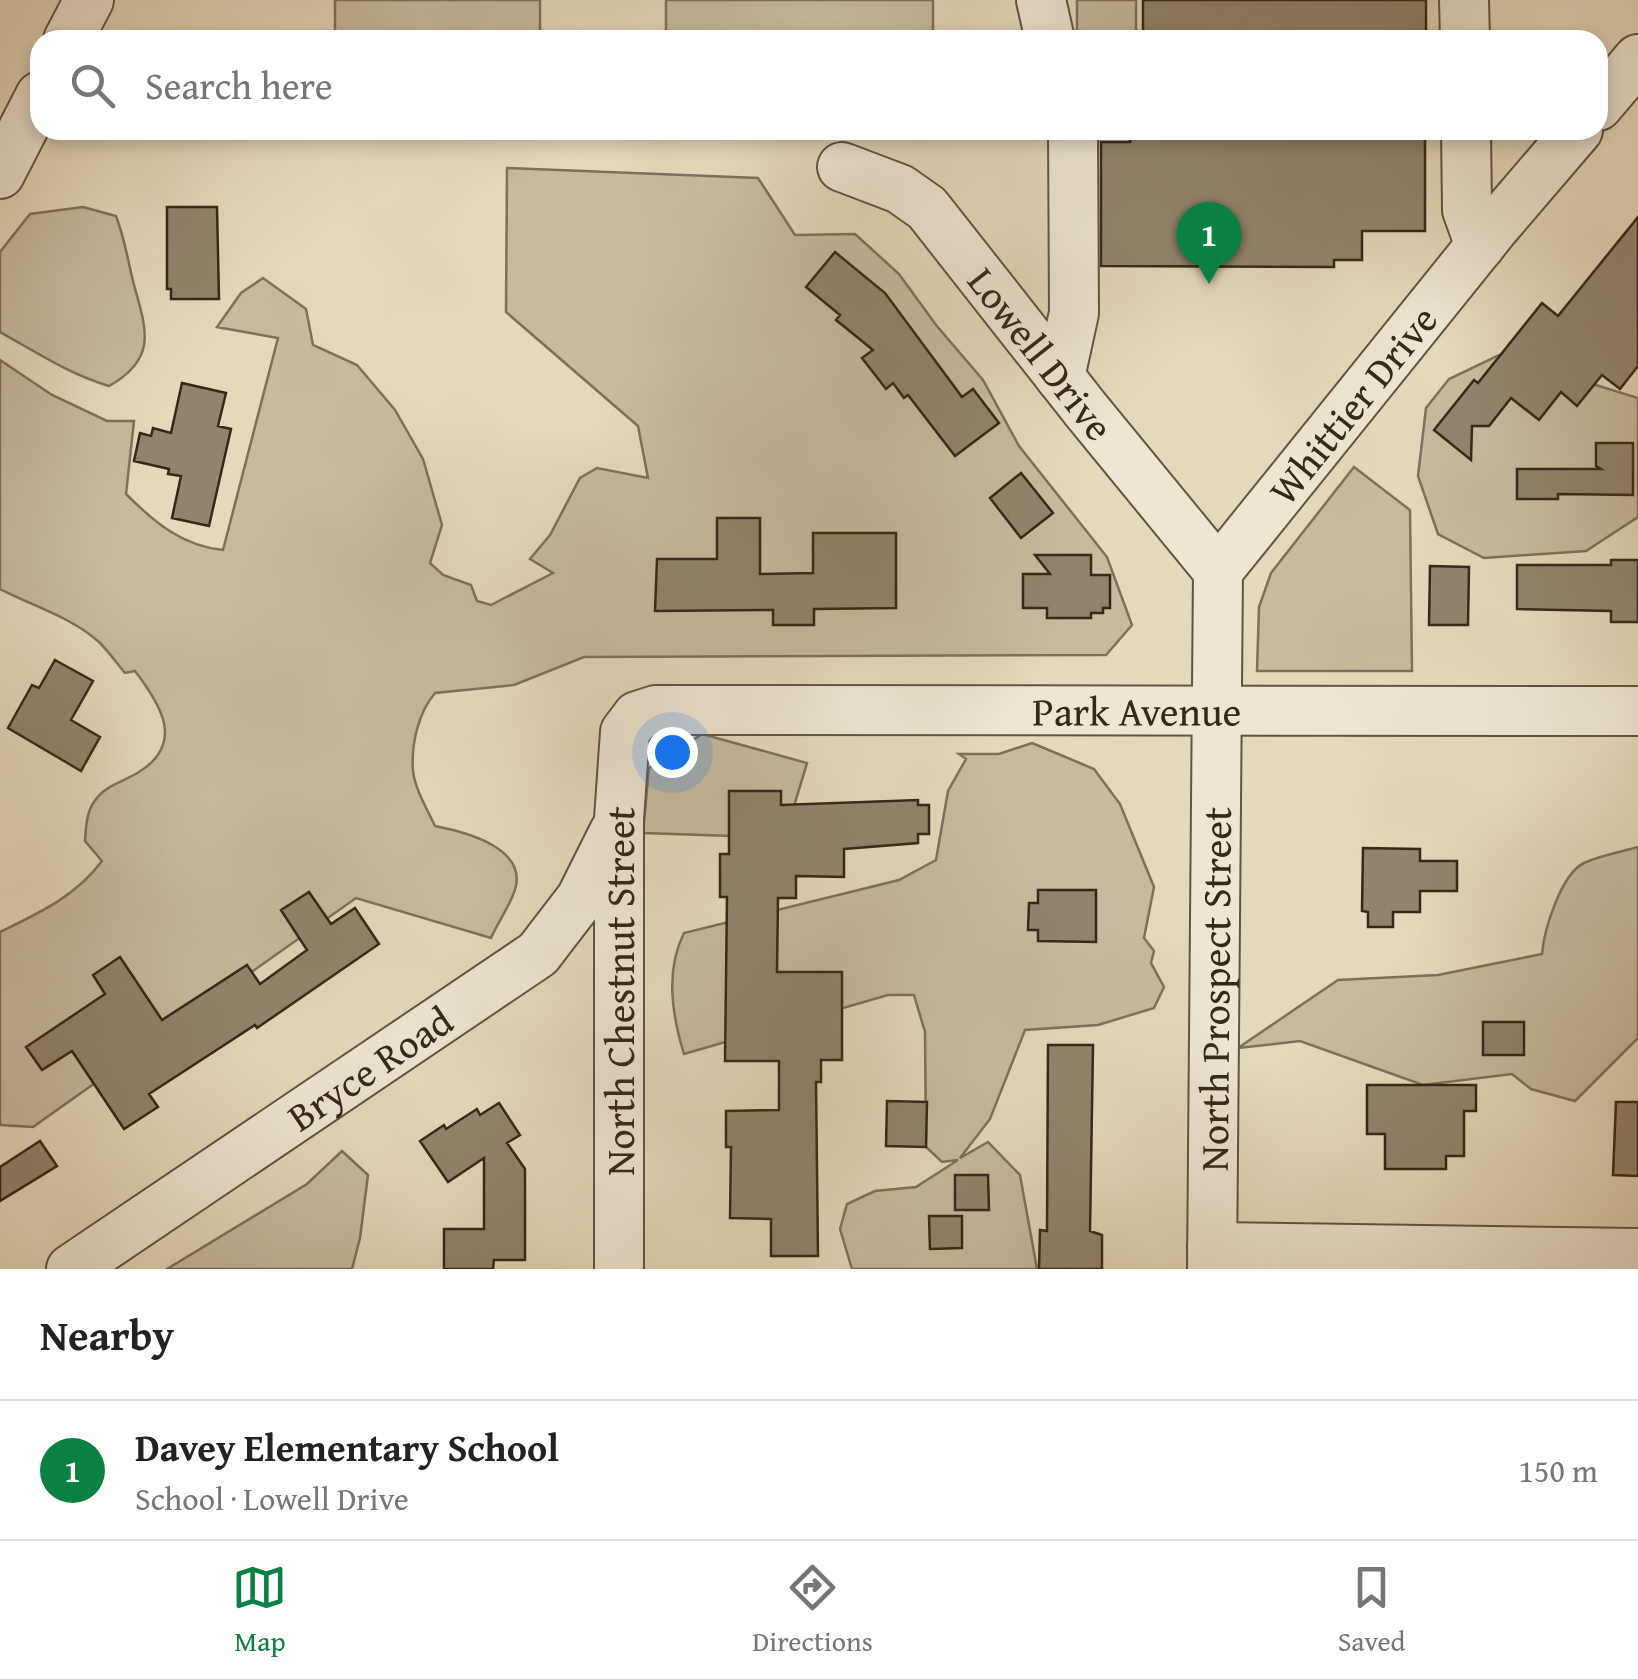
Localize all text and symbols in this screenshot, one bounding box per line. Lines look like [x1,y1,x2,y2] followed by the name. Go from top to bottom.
[30,30,1608,140] search box
[145,57,333,113] text: Search here
[65,58,120,113] icon: search
[1176,202,1242,284] pin: 1
[954,254,1129,453] street label: Lowell Drive
[1254,292,1451,517] street label: Whittier Drive
[1032,681,1241,740] street label: Park Avenue
[647,727,698,778] your location
[589,804,649,1176] street label: North Chestnut Street
[1183,807,1245,1171] street label: North Prospect Street
[275,990,464,1145] street label: Bryce Road
[40,1304,174,1365] text: Nearby
[135,1419,559,1475] text: Davey Elementary School
[64,1447,81,1494] text: 1
[1519,1447,1598,1494] text: 150 m
[135,1475,409,1522] text: School · Lowell Drive
[232,1560,287,1661] tab: Map
[752,1560,873,1661] tab: Directions
[1338,1560,1406,1661] tab: Saved

